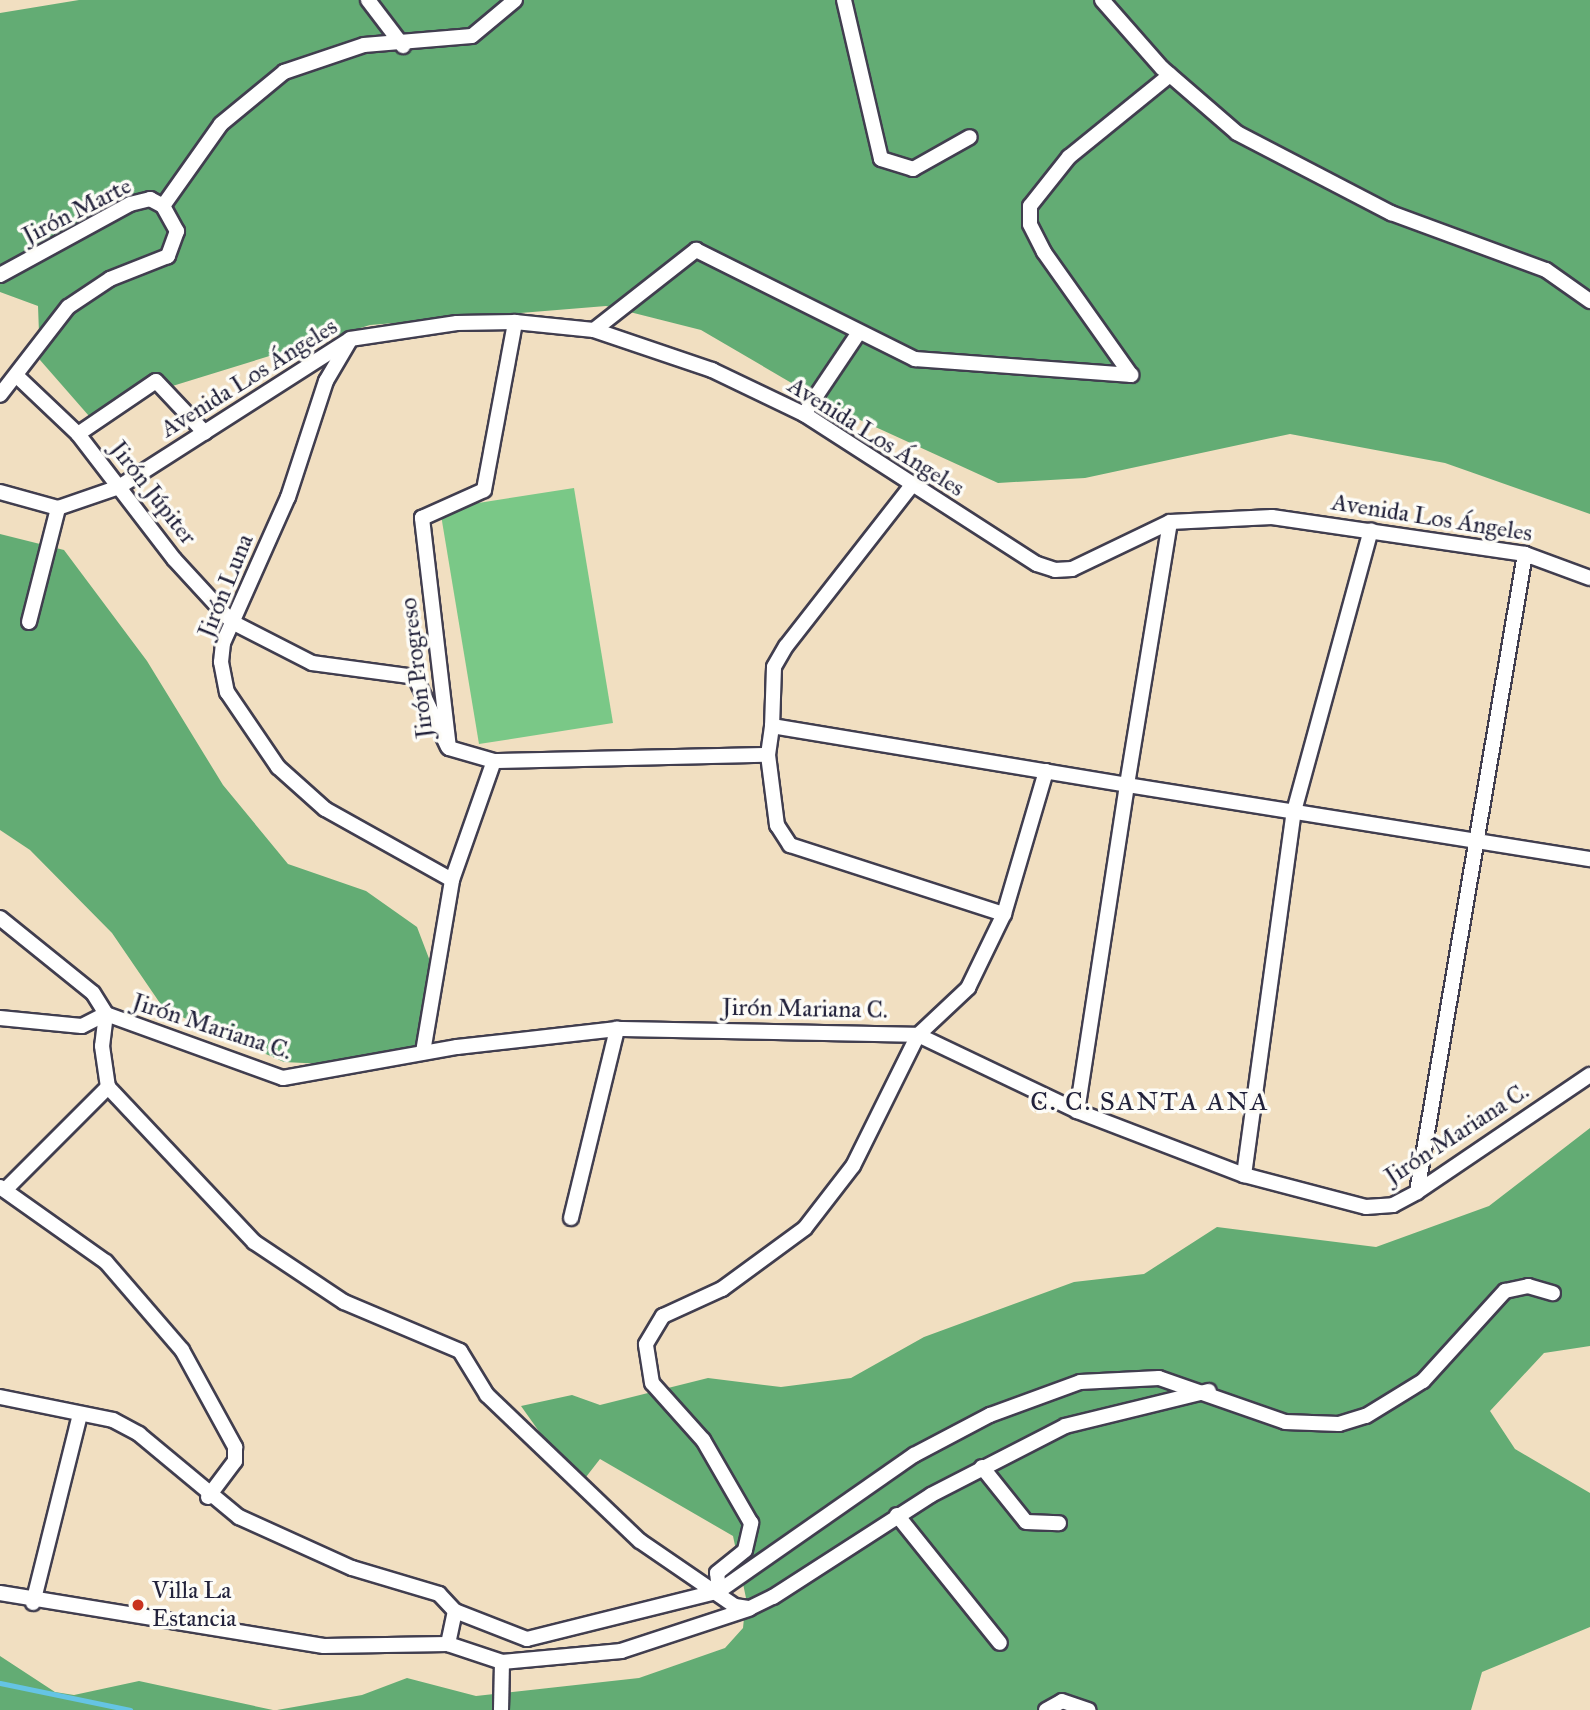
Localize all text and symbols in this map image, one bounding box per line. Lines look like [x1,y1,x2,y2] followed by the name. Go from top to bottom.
[18,171,136,251] street label: Jirón Marte
[155,312,343,444] street label: Avenida Los Ángeles
[782,371,970,503] street label: Avenida Los Ángeles
[104,435,202,551] street label: Jirón Júpiter
[1330,488,1534,548] street label: Avenida Los Ángeles
[192,530,260,642] street label: Jirón Luna
[394,596,440,740] street label: Jirón Progreso
[129,988,295,1066] street label: Jirón Mariana C.
[722,993,888,1025] street label: Jirón Mariana C.
[1380,1077,1534,1191] street label: Jirón Mariana C.
[1032,1086,1268,1118] district label: C. C. SANTA ANA
[152,1577,236,1633] place label: Villa La Estancia
[130,1597,146,1613] marker: Villa La Estancia

